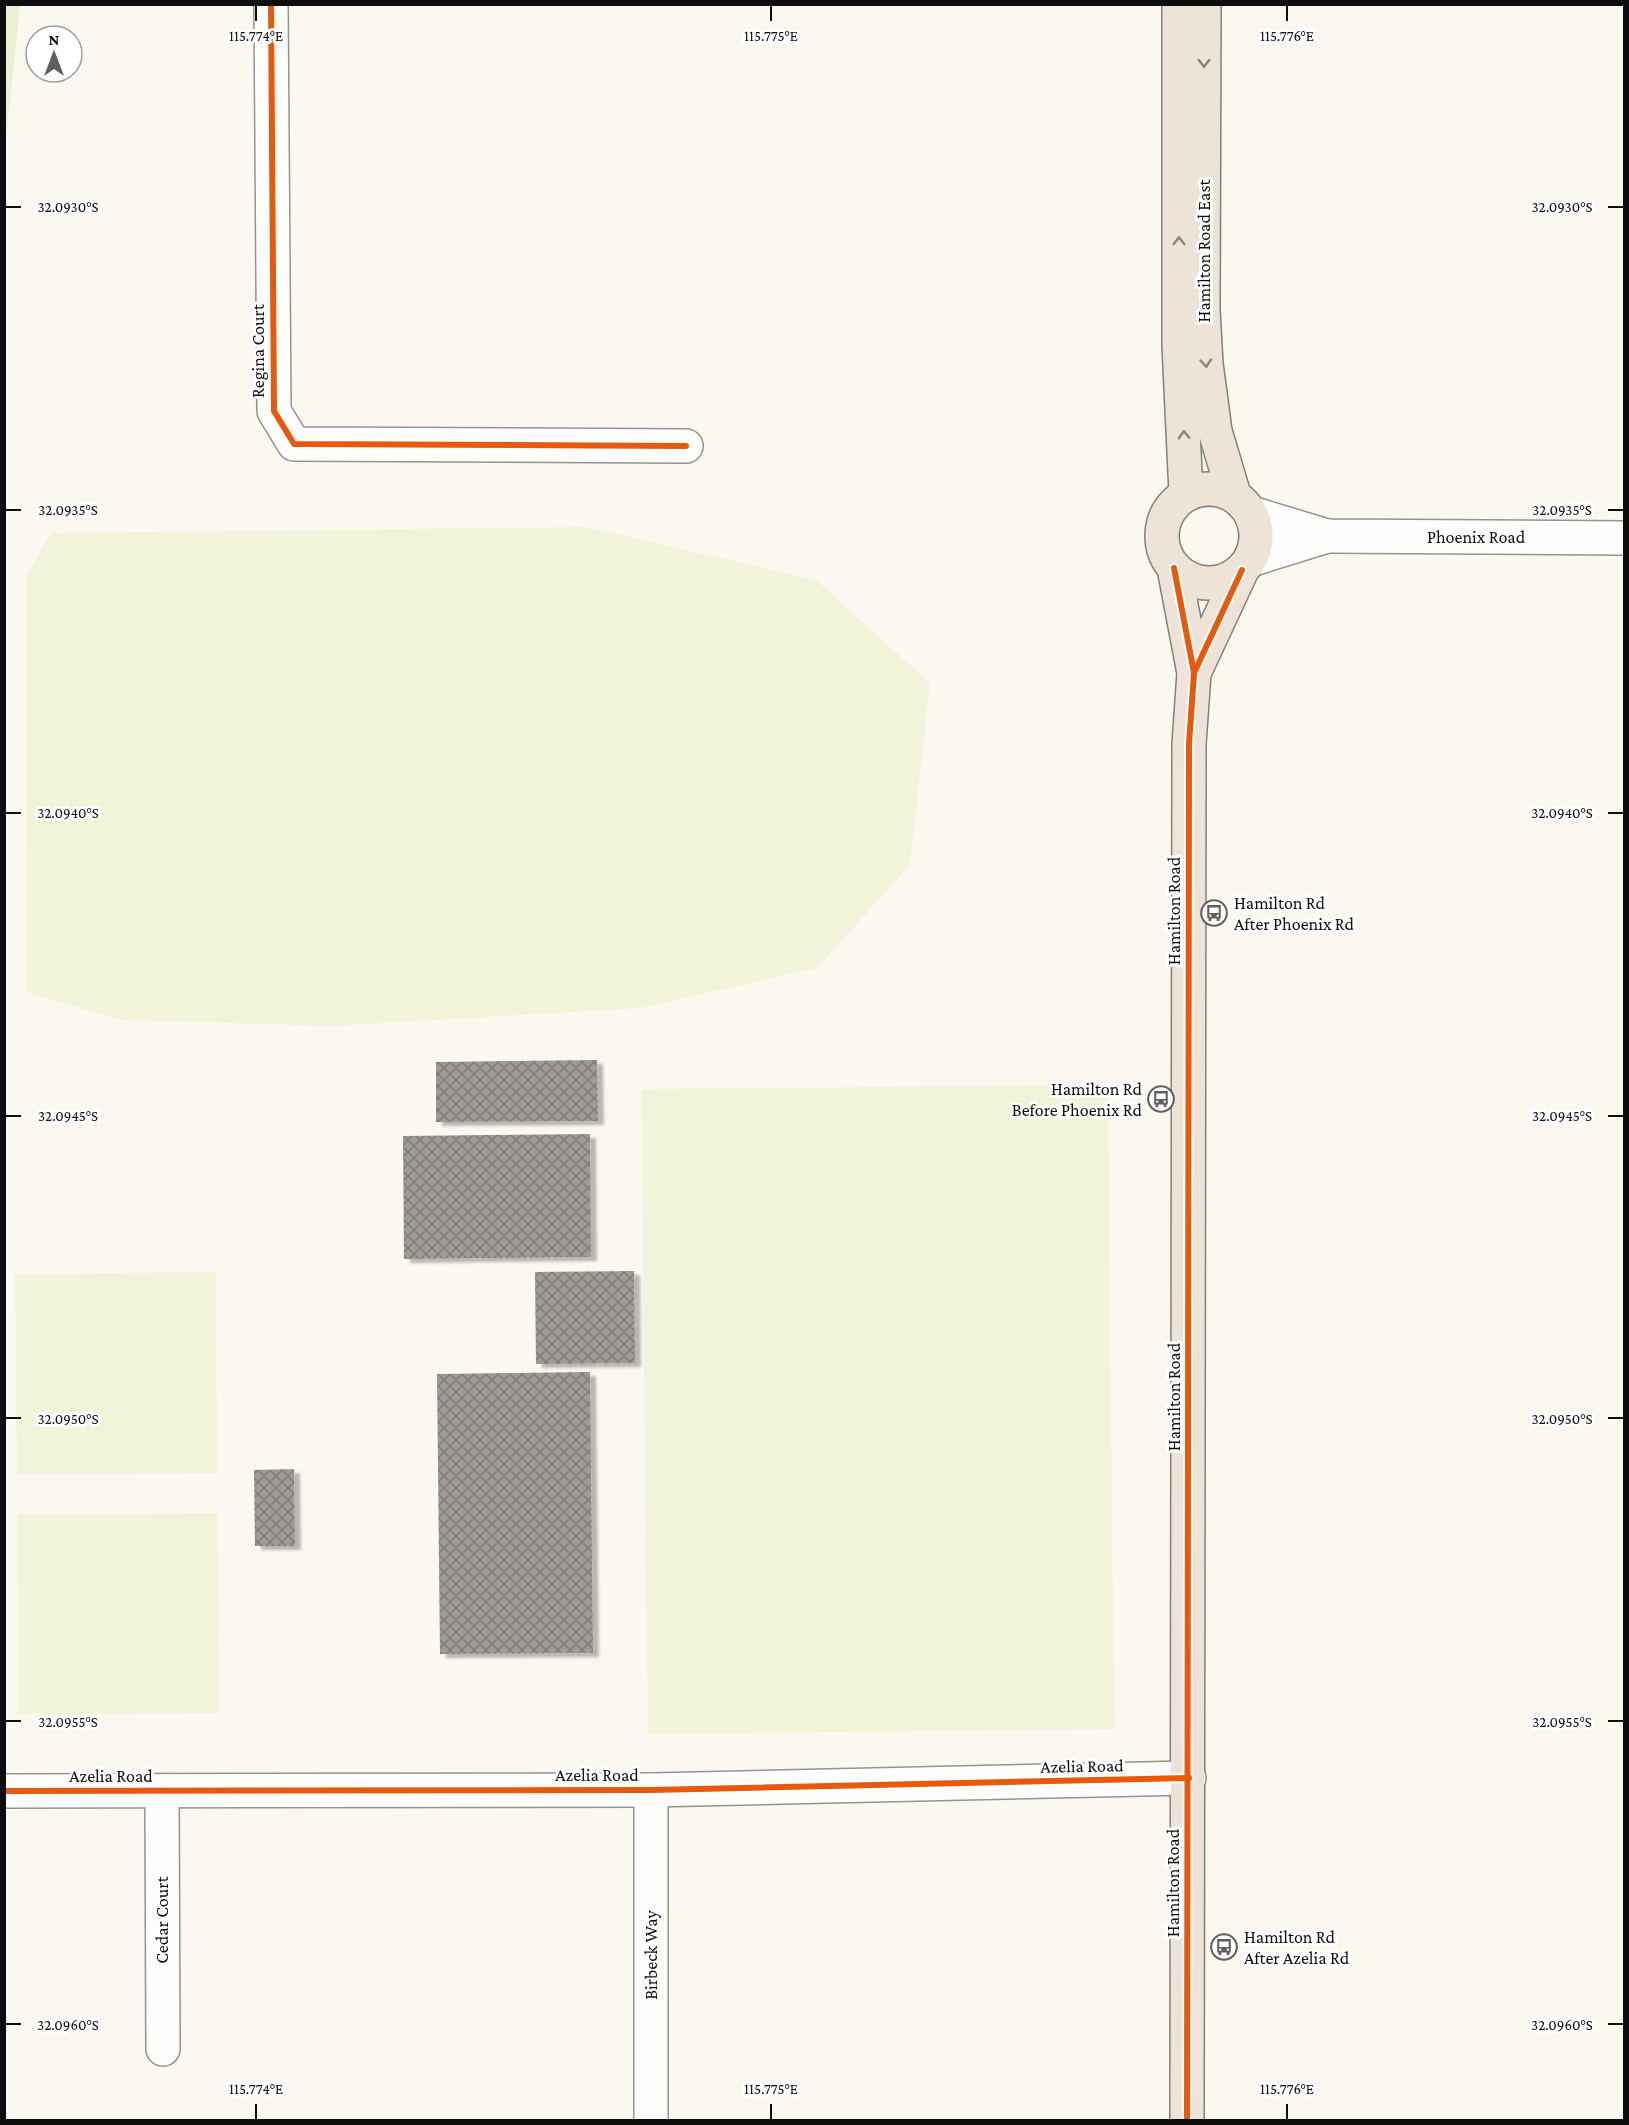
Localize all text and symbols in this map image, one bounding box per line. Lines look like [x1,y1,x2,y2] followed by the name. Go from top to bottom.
[24,24,84,84] north arrow
[229,28,283,44] text: 115.774°E
[744,28,798,44] text: 115.775°E
[1260,28,1314,44] text: 115.776°E
[49,31,60,48] text: N
[1198,58,1211,67] one-way arrow
[1194,179,1214,322] street label: Hamilton Road East
[37,199,99,215] text: 32.0930°S
[1531,199,1593,215] text: 32.0930°S
[1173,236,1185,245] one-way arrow
[248,303,268,398] street label: Regina Court
[1199,358,1212,367] one-way arrow
[1178,431,1191,440] one-way arrow
[38,502,98,518] text: 32.0935°S
[1532,502,1592,518] text: 32.0935°S
[1427,527,1526,547] street label: Phoenix Road
[37,805,99,821] text: 32.0940°S
[1531,805,1593,821] text: 32.0940°S
[1164,856,1184,965] street label: Hamilton Road
[1234,893,1355,934] place label: Hamilton Rd After Phoenix Rd
[1199,898,1229,928] bus stop icon: Hamilton Rd After Phoenix Rd
[1012,1079,1143,1120] place label: Hamilton Rd Before Phoenix Rd
[1146,1084,1176,1114] bus stop icon: Hamilton Rd Before Phoenix Rd
[38,1108,98,1124] text: 32.0945°S
[1532,1108,1592,1124] text: 32.0945°S
[1164,1342,1184,1451] street label: Hamilton Road
[37,1411,99,1427] text: 32.0950°S
[1531,1411,1593,1427] text: 32.0950°S
[38,1714,98,1730] text: 32.0955°S
[1532,1714,1592,1730] text: 32.0955°S
[1040,1755,1124,1777] street label: Azelia Road
[555,1765,639,1785] street label: Azelia Road
[69,1766,153,1786] street label: Azelia Road
[1163,1828,1183,1937] street label: Hamilton Road
[152,1875,172,1964] street label: Cedar Court
[641,1909,661,2000] street label: Birbeck Way
[1244,1927,1350,1968] place label: Hamilton Rd After Azelia Rd
[1209,1932,1239,1962] bus stop icon: Hamilton Rd After Azelia Rd
[37,2017,99,2033] text: 32.0960°S
[1531,2017,1593,2033] text: 32.0960°S
[229,2081,283,2097] text: 115.774°E
[744,2081,798,2097] text: 115.775°E
[1260,2081,1314,2097] text: 115.776°E

